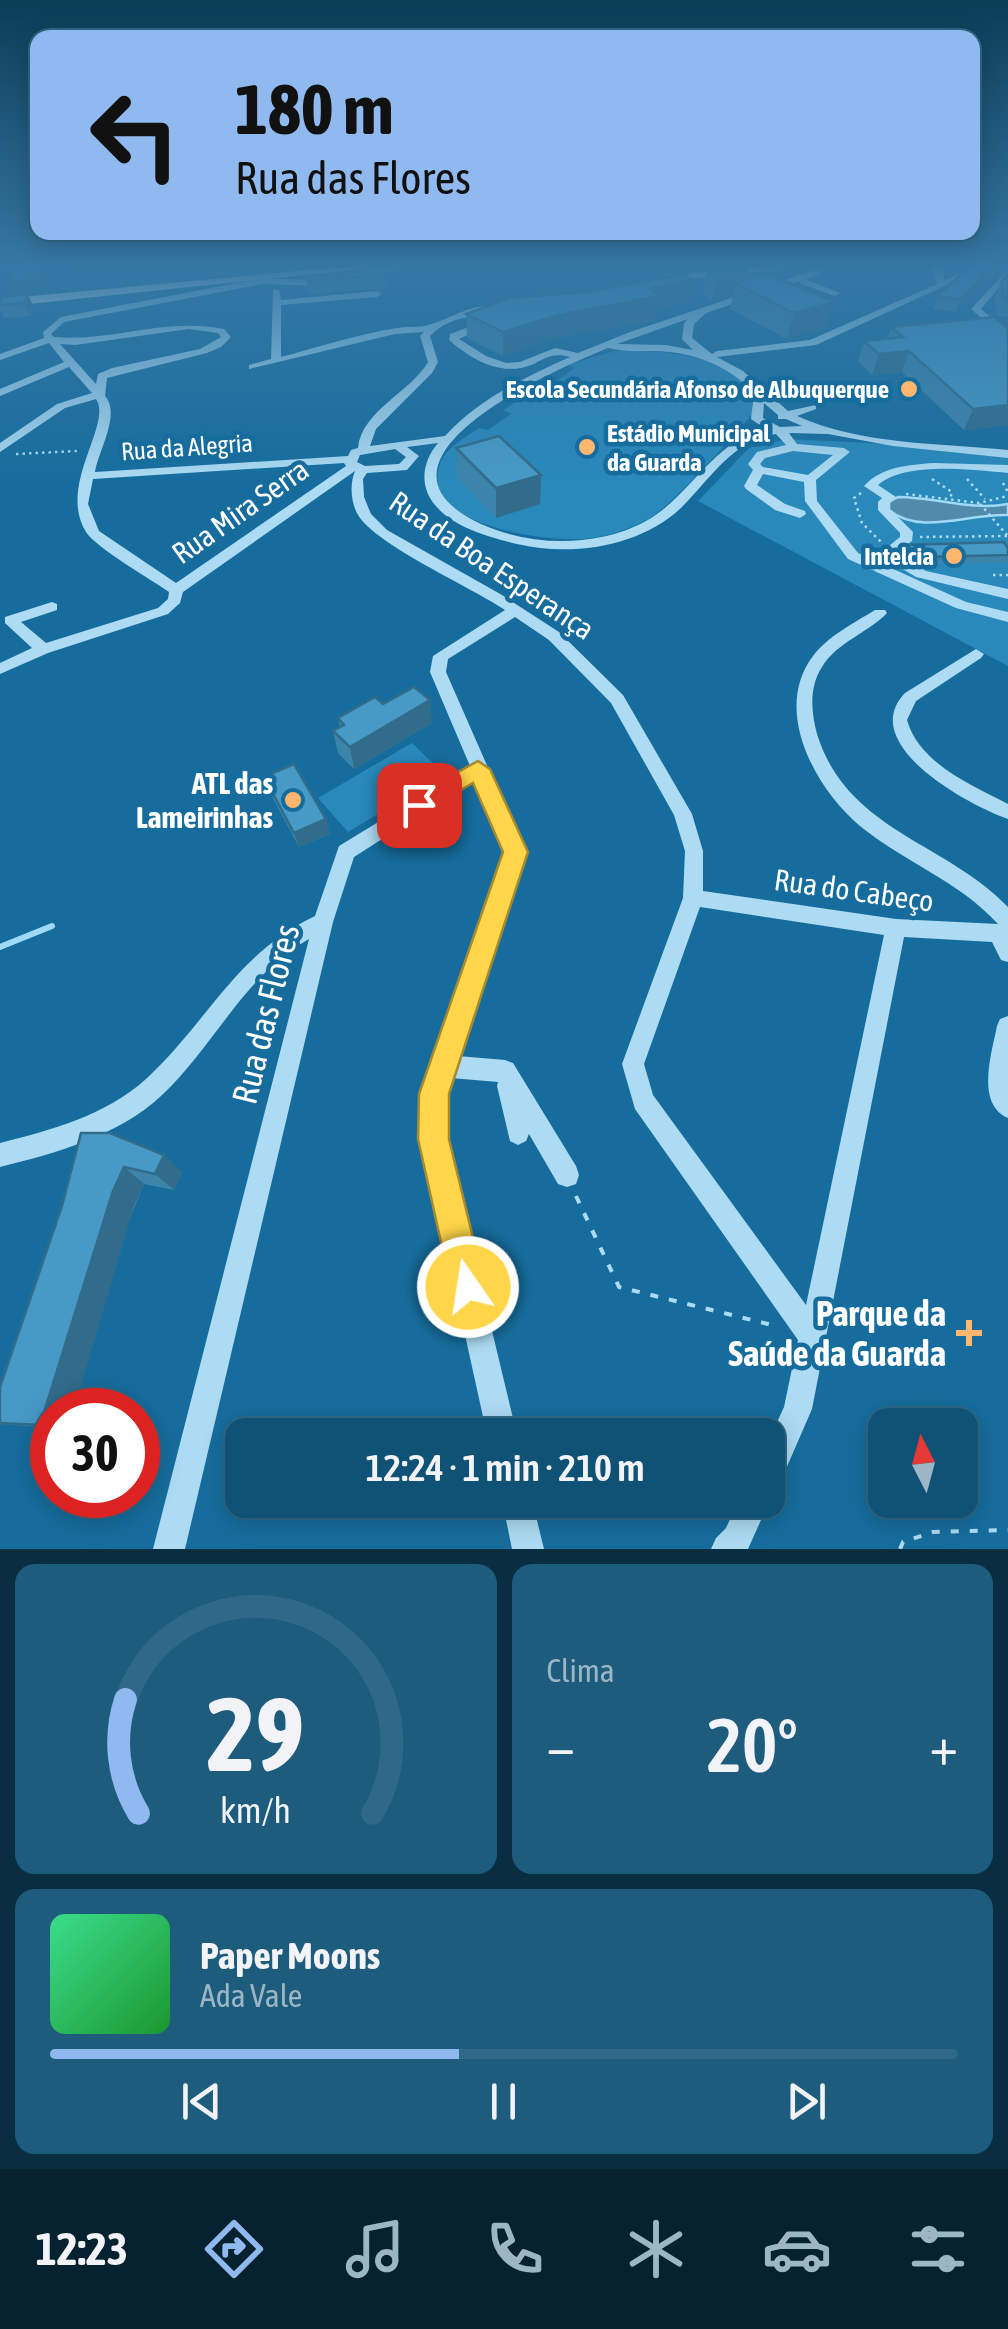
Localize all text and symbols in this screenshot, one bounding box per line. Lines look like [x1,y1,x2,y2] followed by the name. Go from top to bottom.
[235,69,394,149] text: 180 m
[70,70,200,200] icon: left
[235,152,471,204] text: Rua das Flores
[506,375,889,403] place label: Escola Secundária Afonso de Albuquerque
[898,378,920,400] marker: Escola Secundária Afonso de Albuquerque
[607,419,770,476] place label: Estádio Municipal da Guarda
[120,428,254,466] street label: Rua da Alegria
[576,436,598,458] marker: Estádio Municipal da Guarda
[165,452,315,570] street label: Rua Mira Serra
[383,484,601,646] street label: Rua da Boa Esperança
[864,542,934,570] place label: Intelcia
[943,545,965,567] marker: Intelcia
[377,763,462,848] pin
[136,766,273,834] place label: ATL das Lameirinhas
[392,778,447,833] icon: arrive
[282,789,304,811] marker: ATL das Lameirinhas
[772,862,936,918] street label: Rua do Cabeço
[223,920,307,1108] street label: Rua das Flores
[416,1235,520,1339] position arrow
[728,1293,946,1373] place label: Parque da Saúde da Guarda
[956,1320,982,1346] marker: Parque da Saúde da Guarda
[30,1388,160,1518] speed limit sign: 30
[868,1408,978,1518] north arrow
[868,1408,978,1518] map controls
[365,1446,645,1489] text: 12:24 · 1 min · 210 m
[547,1652,615,1689] text: Clima
[207,1674,305,1793] text: 29
[707,1702,798,1788] text: 20°
[547,1714,575,1777] text: −
[929,1714,958,1777] text: +
[220,1790,291,1831] text: km/h
[200,1934,380,1977] text: Paper Moons
[200,1977,302,2014] text: Ada Vale
[174,2074,229,2129] icon: previous
[476,2074,531,2129] icon: pause
[779,2074,834,2129] icon: next
[199,2214,269,2284] icon: directions
[340,2214,410,2284] icon: music
[480,2214,550,2284] icon: phone
[621,2214,691,2284] icon: climate
[762,2214,832,2284] icon: car
[903,2214,973,2284] icon: filters
[35,2223,128,2275] text: 12:23

